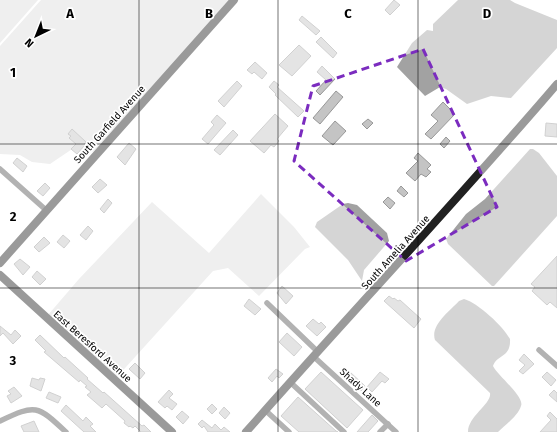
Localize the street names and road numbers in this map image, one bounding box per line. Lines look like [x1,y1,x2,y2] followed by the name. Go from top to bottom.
[72,83,148,166] street label: South Garfield Avenue
[359,213,432,292] street label: South Amelia Avenue
[51,308,134,385] street label: East Beresford Avenue
[337,366,384,410] street label: Shady Lane

